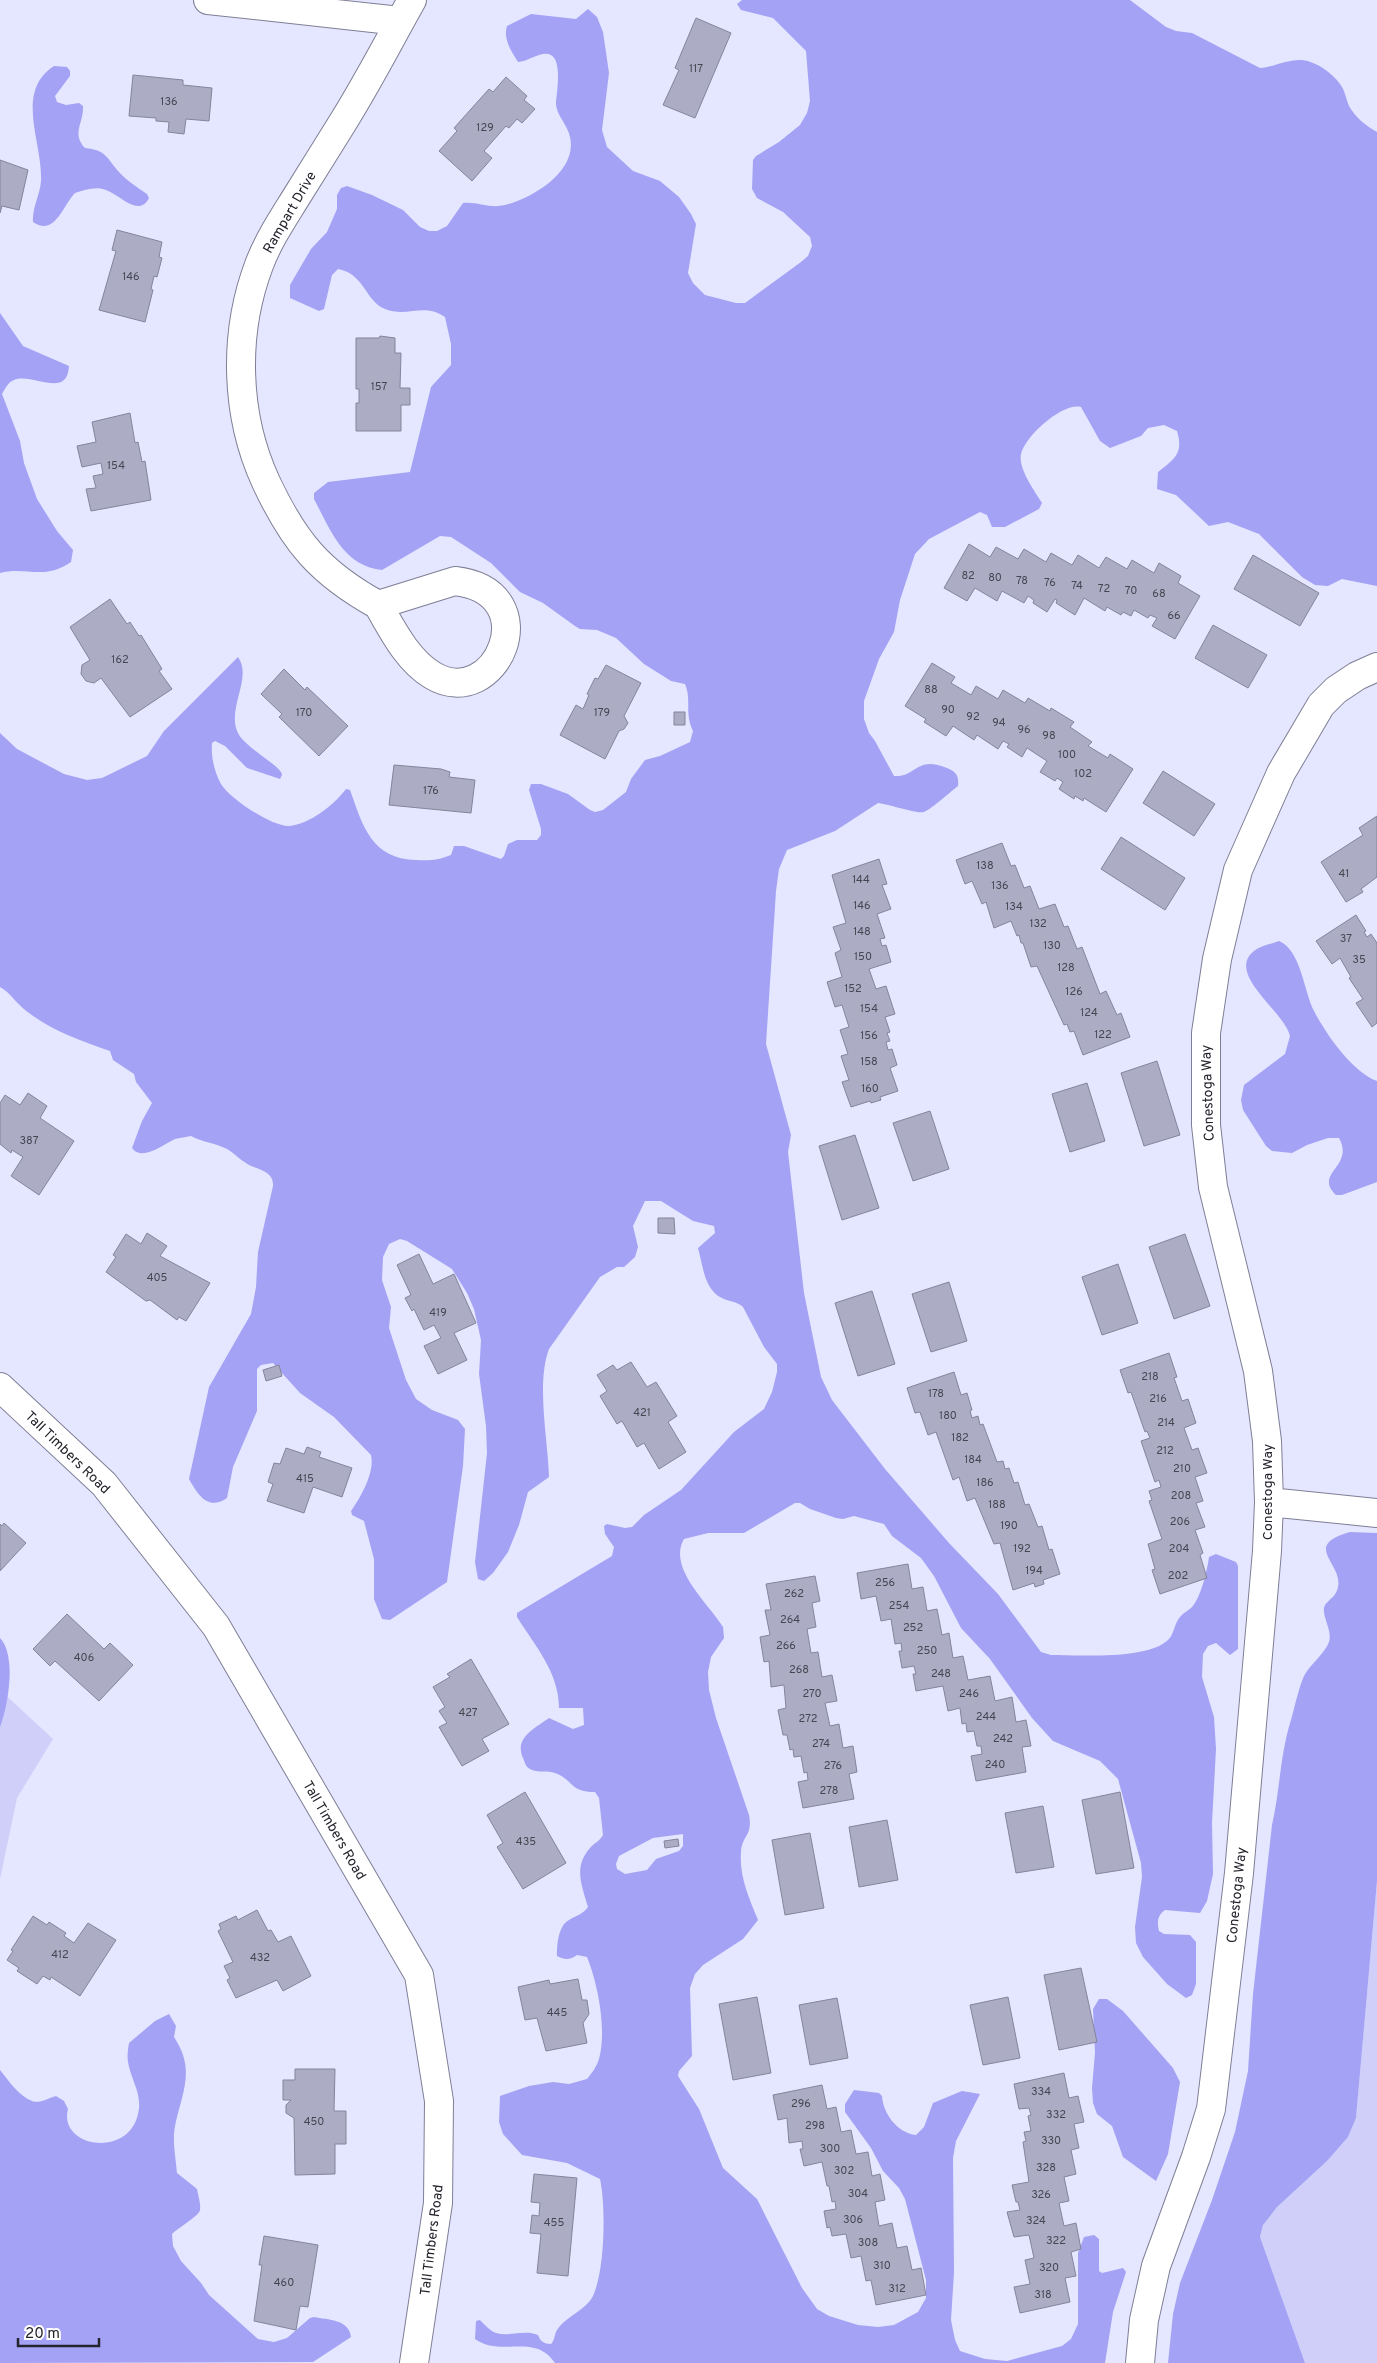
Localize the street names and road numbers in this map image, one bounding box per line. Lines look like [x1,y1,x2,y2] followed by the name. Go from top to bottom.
[260,169,321,257] street label: Rampart Drive
[1198,1044,1219,1141] street label: Conestoga Way
[21,1408,113,1498] street label: Tall Timbers Road
[1260,1444,1277,1540] street label: Conestoga Way
[298,1778,369,1883] street label: Tall Timbers Road
[1224,1846,1251,1944] street label: Conestoga Way
[417,2184,448,2297] street label: Tall Timbers Road

